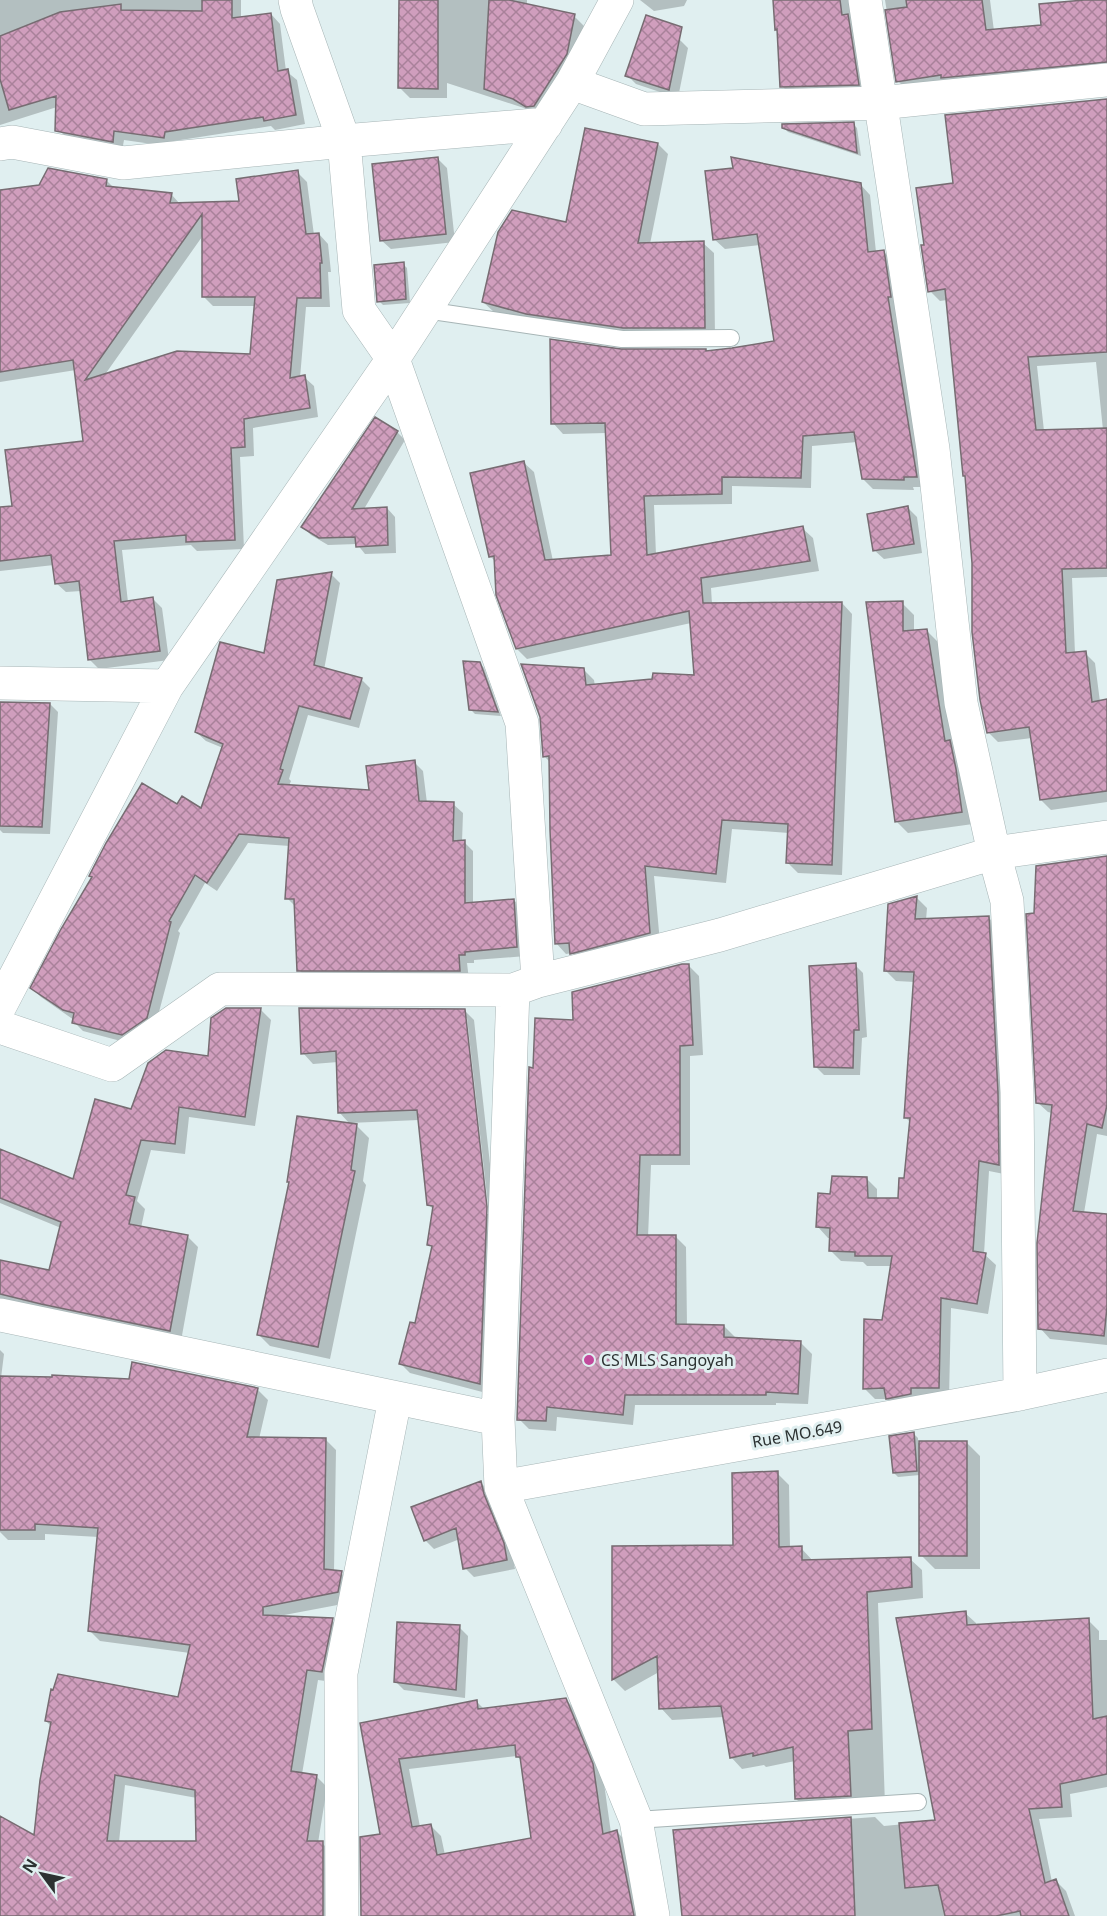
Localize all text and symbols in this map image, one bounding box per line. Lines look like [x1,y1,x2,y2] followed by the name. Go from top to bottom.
[601,1349,734,1371] place label: CS MLS Sangoyah
[582,1353,596,1367] marker: CS MLS Sangoyah
[750,1415,844,1453] street label: Rue MO.649
[12,1844,72,1904] north arrow
[17,1854,42,1877] text: N

